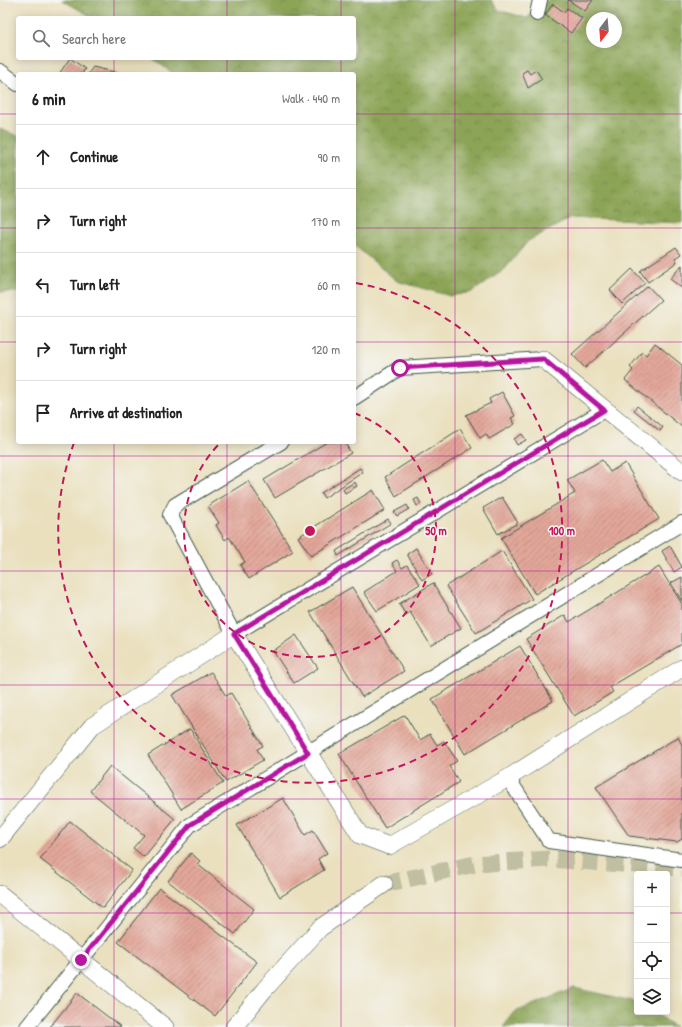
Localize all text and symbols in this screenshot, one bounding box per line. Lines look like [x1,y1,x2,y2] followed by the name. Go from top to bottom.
[586,12,622,48] north arrow
[16,16,356,60] search box
[30,27,52,49] icon: search
[62,28,126,49] text: Search here
[32,87,66,110] text: 6 min
[282,89,340,107] text: Walk · 440 m
[32,146,54,168] icon: ahead
[70,146,118,167] text: Continue
[318,148,340,166] text: 90 m
[32,210,54,232] icon: right
[70,210,126,231] text: Turn right
[311,212,340,230] text: 170 m
[32,274,54,296] icon: left
[70,274,120,295] text: Turn left
[317,276,340,294] text: 60 m
[32,338,54,360] icon: right
[70,338,126,359] text: Turn right
[312,340,340,358] text: 120 m
[391,359,409,377] route start
[32,402,54,424] icon: arrive
[70,402,182,423] text: Arrive at destination
[425,522,447,539] text: 50 m
[549,522,575,539] text: 100 m
[303,524,317,538] centre of rings
[634,871,670,1015] map controls
[634,871,670,907] button: +
[634,907,670,943] button: −
[634,943,670,979] button: locate
[72,951,90,969] route end
[634,979,670,1015] button: layers

